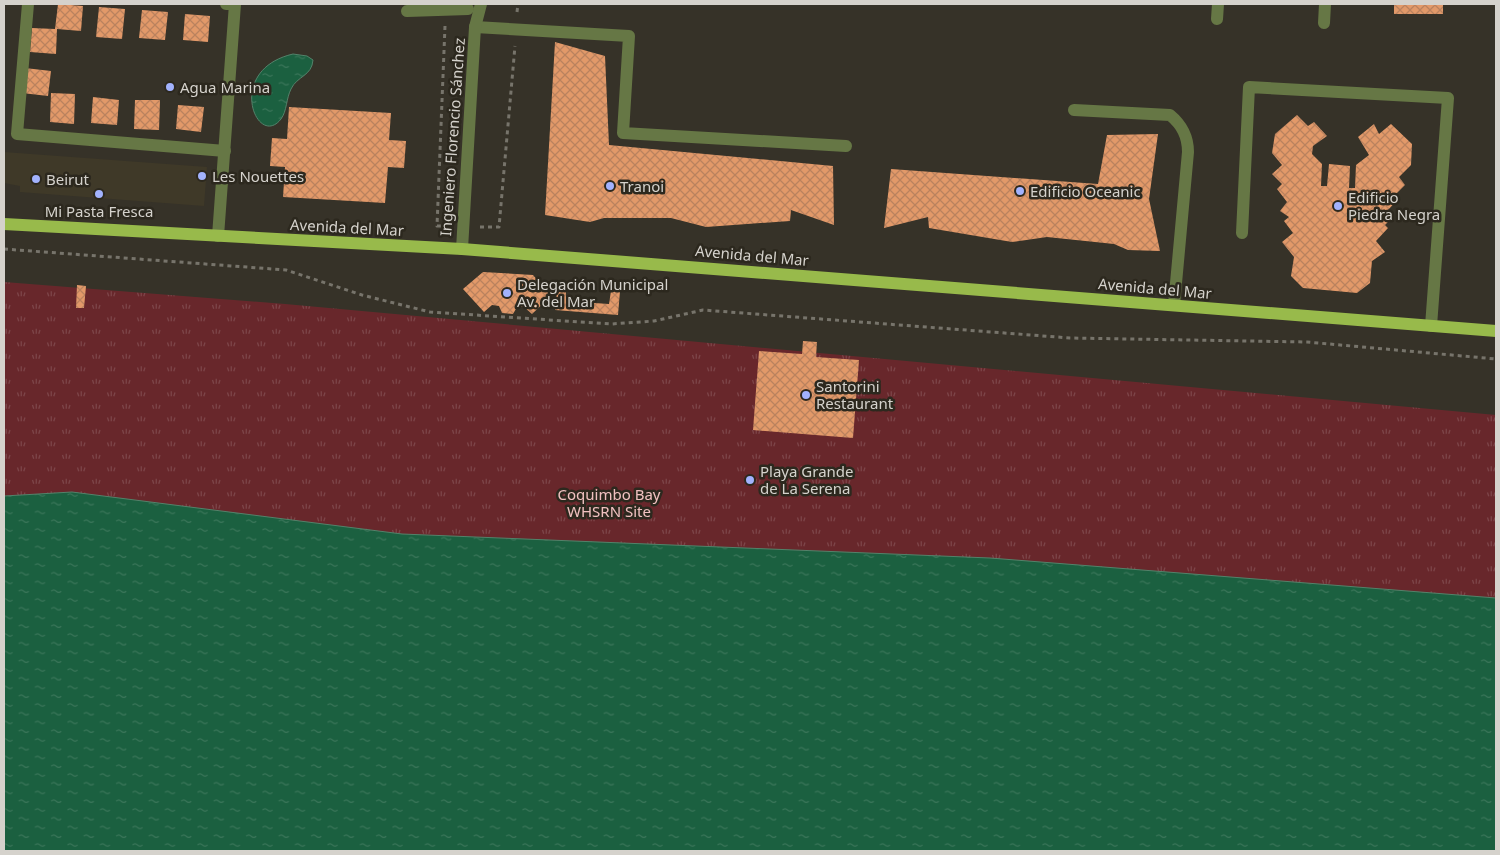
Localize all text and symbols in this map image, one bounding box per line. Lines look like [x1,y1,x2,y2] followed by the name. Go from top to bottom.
[435,37,469,237] street label: Ingeniero Florencio Sánchez
[180,77,270,97] place label: Agua Marina
[164,81,176,93] marker: Agua Marina
[212,166,304,186] place label: Les Nouettes
[46,169,90,189] place label: Beirut
[196,170,208,182] marker: Les Nouettes
[30,173,42,185] marker: Beirut
[620,176,664,196] place label: Tranoi
[604,180,616,192] marker: Tranoi
[1030,181,1141,201] place label: Edificio Oceanic
[1014,185,1026,197] marker: Edificio Oceanic
[1348,187,1440,224] place label: Edificio Piedra Negra
[93,188,105,200] marker: Mi Pasta Fresca
[1332,200,1344,212] marker: Edificio Piedra Negra
[45,201,153,221] place label: Mi Pasta Fresca
[290,214,404,240] street label: Avenida del Mar
[694,240,810,270] street label: Avenida del Mar
[1097,273,1213,303] street label: Avenida del Mar
[517,274,668,311] place label: Delegación Municipal Av. del Mar
[501,287,513,299] marker: Delegación Municipal Av. del Mar
[816,376,894,413] place label: Santorini Restaurant
[800,389,812,401] marker: Santorini Restaurant
[760,461,854,498] place label: Playa Grande de La Serena
[744,474,756,486] marker: Playa Grande de La Serena
[558,484,661,521] park label: Coquimbo Bay WHSRN Site

